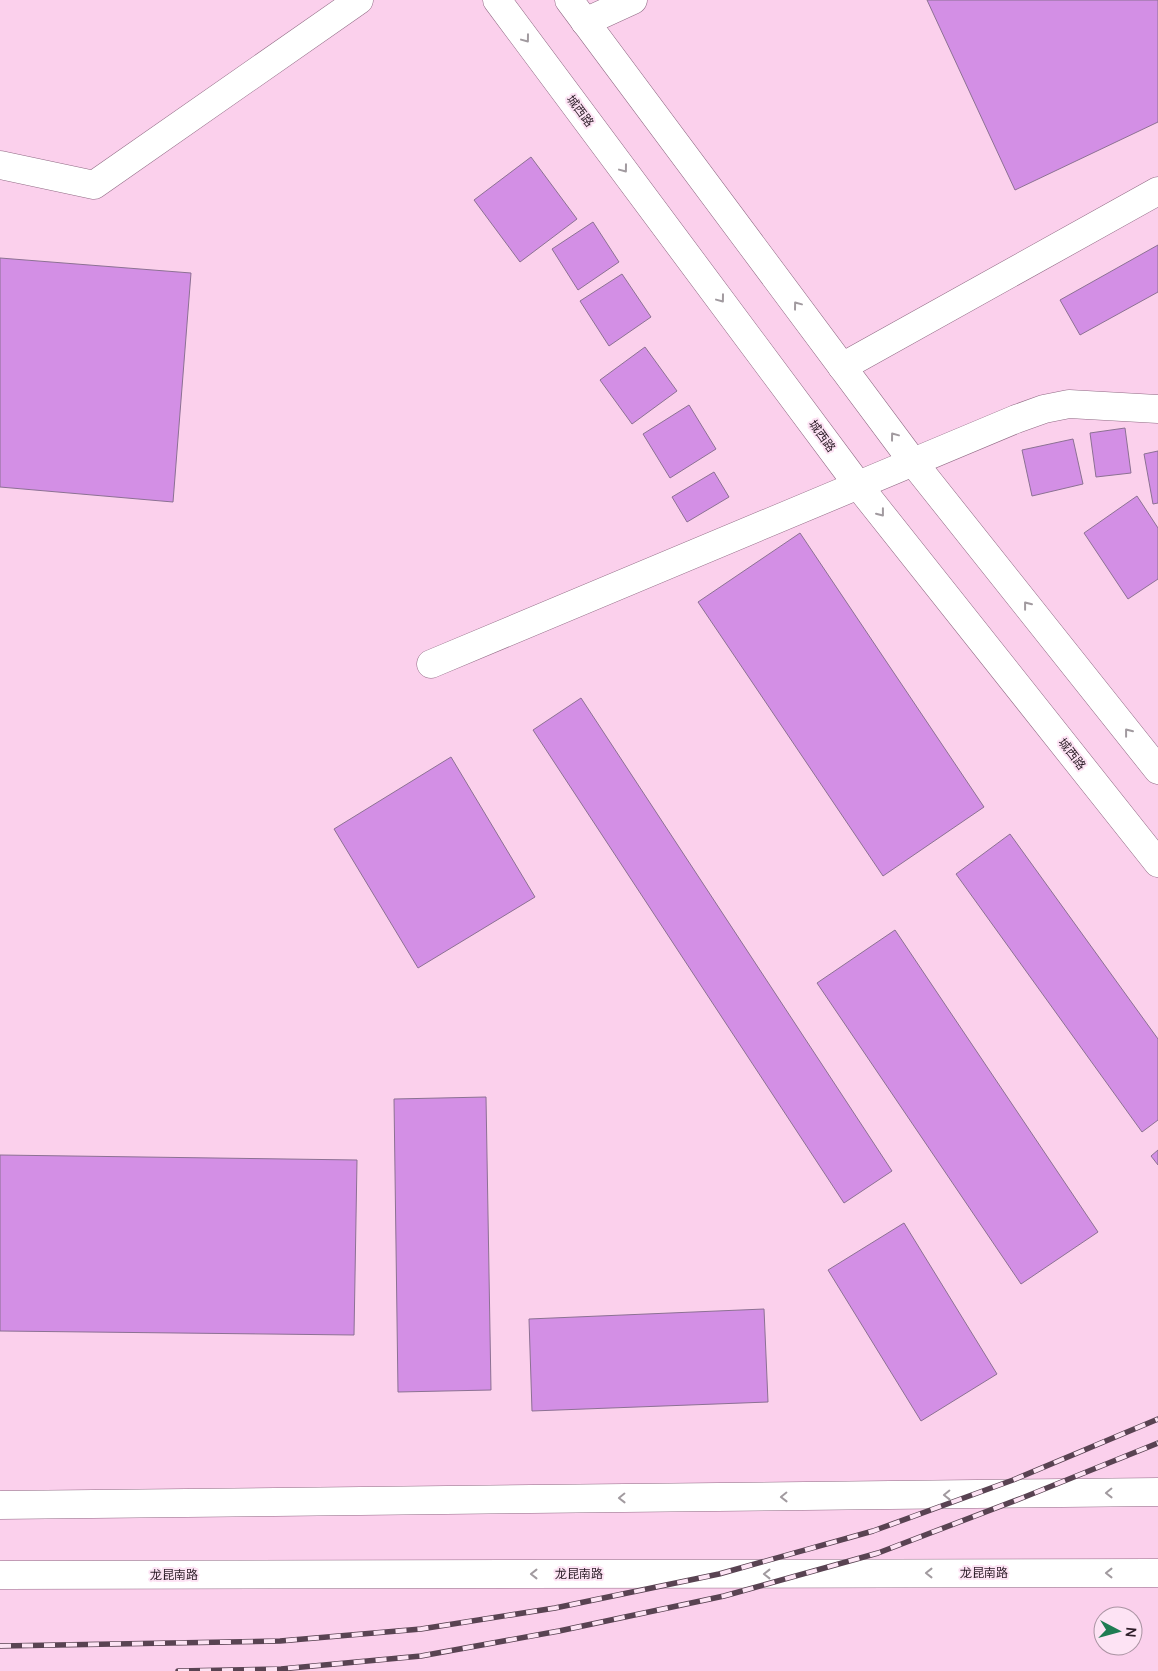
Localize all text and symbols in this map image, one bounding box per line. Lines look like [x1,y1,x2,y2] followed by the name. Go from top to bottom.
[520,33,529,43] one-way arrow
[563,91,598,130] street label: 城西路
[618,163,626,172] one-way arrow
[715,293,724,303] one-way arrow
[794,301,803,311] one-way arrow
[805,416,840,455] street label: 城西路
[891,432,900,442] one-way arrow
[875,508,884,517] one-way arrow
[1023,601,1032,610] one-way arrow
[1125,729,1133,738] one-way arrow
[1055,734,1090,773] street label: 城西路
[1105,1488,1113,1498] one-way arrow
[943,1490,950,1500] one-way arrow
[780,1492,788,1502] one-way arrow
[618,1493,626,1504] one-way arrow
[960,1564,1008,1581] street label: 龙昆南路
[555,1565,603,1582] street label: 龙昆南路
[150,1566,198,1583] street label: 龙昆南路
[925,1568,933,1578] one-way arrow
[1105,1568,1113,1578] one-way arrow
[530,1569,538,1579] one-way arrow
[763,1569,770,1579] one-way arrow
[1093,1606,1143,1656] north arrow
[1121,1626,1141,1638] text: N

